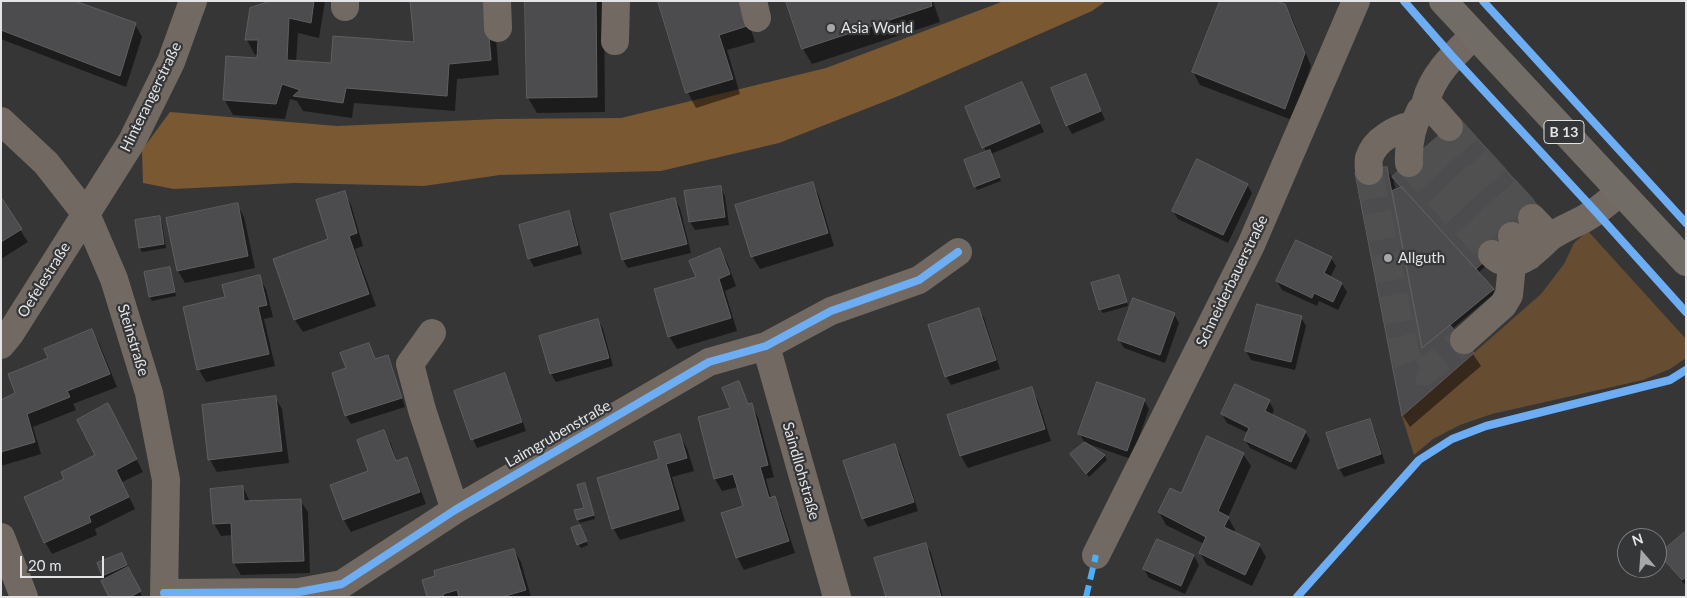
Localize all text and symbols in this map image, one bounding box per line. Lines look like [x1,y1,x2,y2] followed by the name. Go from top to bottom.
[841,19,913,37] place label: Asia World
[825,22,837,34] marker: Asia World
[117,39,185,155] street label: Hinterangerstraße
[1544,120,1584,144] road number: B 13
[1192,212,1272,350] street label: Schneiderbauerstraße
[14,239,74,321] street label: Oefelestraße
[1398,249,1445,267] place label: Allguth
[1382,252,1394,264] marker: Allguth
[114,302,152,378] street label: Steinstraße
[502,397,614,471] street label: Laimgrubenstraße
[778,420,824,522] street label: Saindllohstraße
[1617,528,1667,578] north arrow
[1630,529,1645,549] text: N
[22,546,106,578] scale bar
[28,556,62,574] text: 20 m

